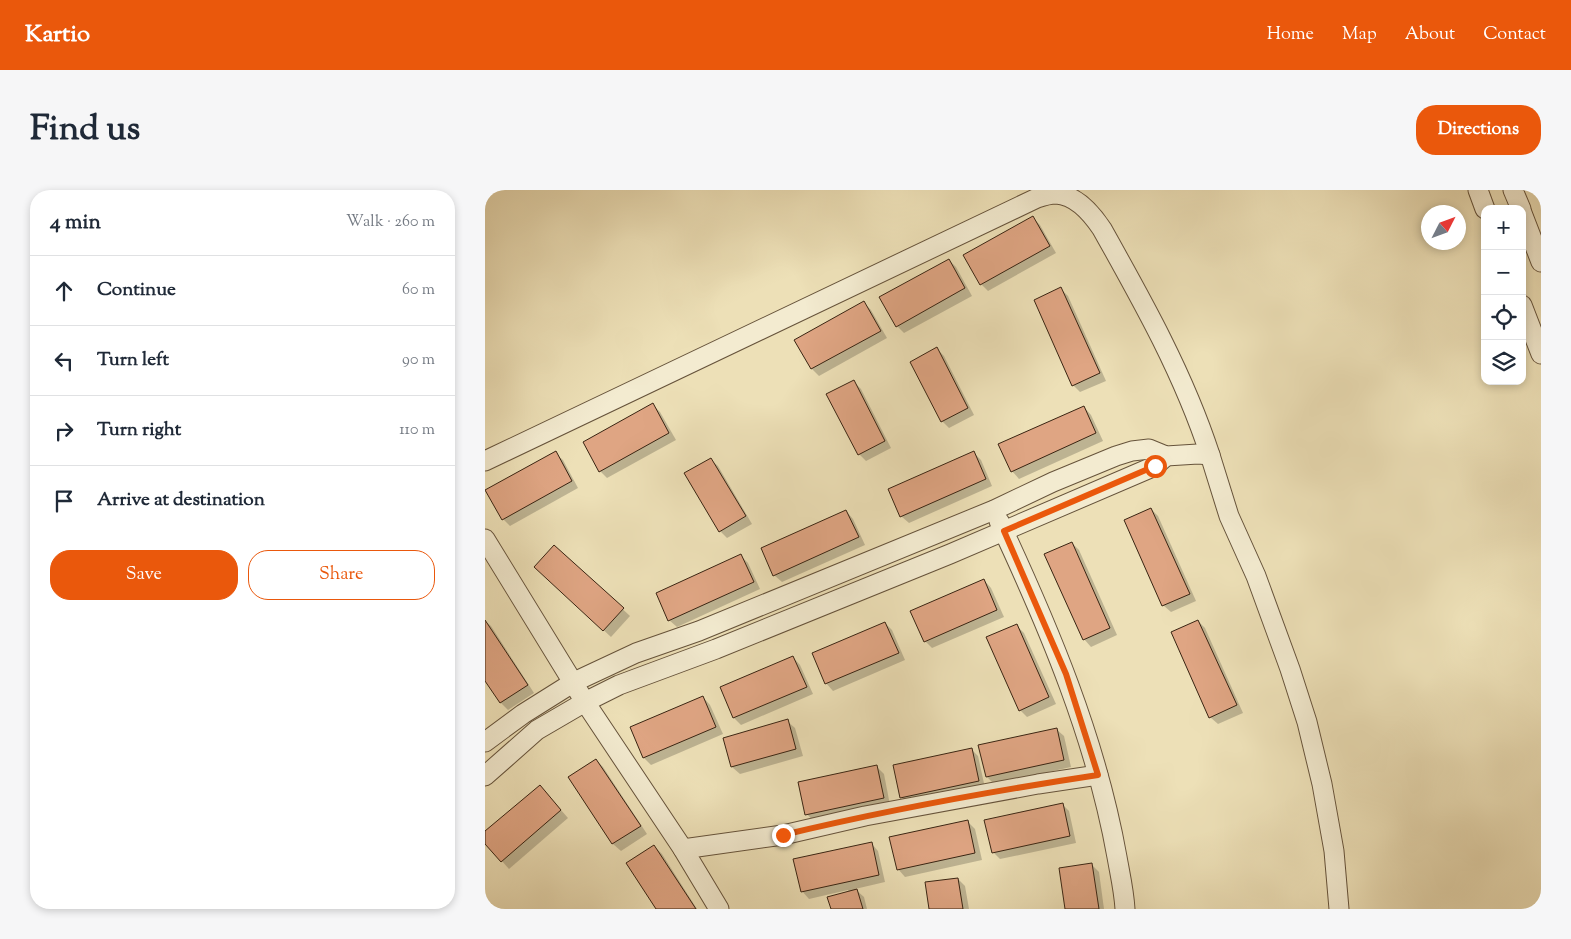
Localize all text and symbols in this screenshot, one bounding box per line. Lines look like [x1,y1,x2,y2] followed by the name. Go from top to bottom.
[25,18,90,52] text: Kartio
[1267,22,1314,48] text: Home
[1342,22,1377,48] text: Map
[1405,22,1455,48] text: About
[1483,22,1546,48] text: Contact
[30,105,140,156] text: Find us
[1416,105,1541,155] button: Directions
[1421,205,1466,250] north arrow
[1481,205,1526,385] map controls
[1481,205,1526,250] button: +
[50,208,101,238] text: 4 min
[346,211,435,234] text: Walk · 260 m
[1481,250,1526,295] button: −
[50,277,78,305] icon: ahead
[97,277,176,304] text: Continue
[402,279,435,302] text: 60 m
[1481,295,1526,340] button: locate
[1481,340,1526,385] button: layers
[50,347,78,375] icon: left
[97,347,169,374] text: Turn left
[402,349,435,372] text: 90 m
[50,417,78,445] icon: right
[97,417,181,444] text: Turn right
[399,419,435,442] text: 110 m
[1144,455,1167,478] route start
[50,487,78,515] icon: arrive
[97,487,265,514] text: Arrive at destination
[50,550,238,600] button: Save
[248,550,435,600] button: Share
[772,824,795,847] route end

